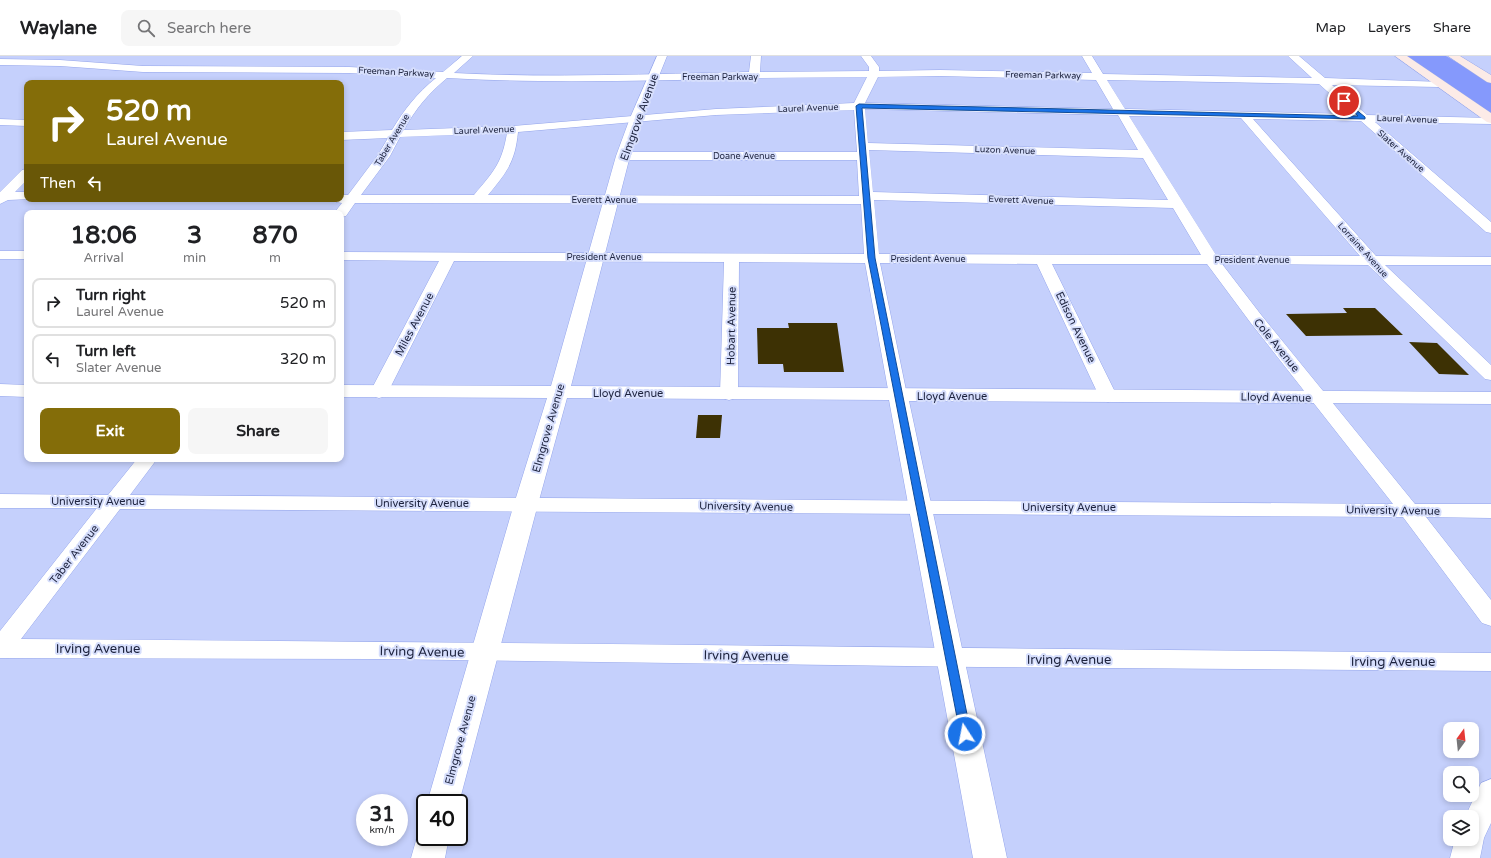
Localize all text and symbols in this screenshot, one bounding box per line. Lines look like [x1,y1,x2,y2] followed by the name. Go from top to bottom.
[121,10,401,46] search box
[20,17,97,39] text: Waylane
[135,17,157,39] icon: search
[167,19,251,37] text: Search here
[1316,19,1346,36] text: Map
[1368,19,1411,36] text: Layers
[1433,19,1471,36] text: Share
[358,65,434,80] street label: Freeman Parkway
[1005,69,1081,82] street label: Freeman Parkway
[618,72,661,162] street label: Elmgrove Avenue
[682,72,758,83] street label: Freeman Parkway
[1327,84,1361,118] pin
[1333,90,1355,112] icon: arrive
[106,94,192,128] text: 520 m
[40,96,92,148] icon: right
[777,102,839,115] street label: Laurel Avenue
[373,112,412,168] street label: Taber Avenue
[1376,113,1438,126] street label: Laurel Avenue
[453,124,515,137] street label: Laurel Avenue
[106,128,228,150] text: Laurel Avenue
[1375,128,1427,175] street label: Slater Avenue
[974,144,1035,157] street label: Luzon Avenue
[713,151,775,162] street label: Doane Avenue
[84,172,106,194] icon: left
[40,174,76,192] text: Then
[988,194,1054,207] street label: Everett Avenue
[571,195,637,206] street label: Everett Avenue
[70,221,137,250] text: 18:06
[187,221,202,250] text: 3
[252,221,298,250] text: 870
[1335,221,1390,280] street label: Lorraine Avenue
[83,250,124,266] text: Arrival
[183,250,206,266] text: min
[269,250,281,266] text: m
[566,252,642,263] street label: President Avenue
[890,254,966,265] street label: President Avenue
[1214,255,1290,266] street label: President Avenue
[76,286,146,304] text: Turn right
[724,287,739,365] street label: Hobart Avenue
[392,290,437,358] street label: Miles Avenue
[1053,290,1098,365] street label: Edison Avenue
[42,292,64,314] icon: right
[280,294,326,312] text: 520 m
[76,304,164,320] text: Laurel Avenue
[1251,316,1302,375] street label: Cole Avenue
[76,342,136,360] text: Turn left
[42,348,64,370] icon: left
[280,350,326,368] text: 320 m
[76,360,161,376] text: Slater Avenue
[530,382,567,474] street label: Elmgrove Avenue
[593,387,663,400] street label: Lloyd Avenue
[917,390,987,403] street label: Lloyd Avenue
[1241,390,1311,405] street label: Lloyd Avenue
[40,408,180,454] button: Exit
[188,408,328,454] button: Share
[51,495,145,508] street label: University Avenue
[375,497,469,510] street label: University Avenue
[699,499,793,514] street label: University Avenue
[1022,501,1116,514] street label: University Avenue
[1346,503,1440,518] street label: University Avenue
[47,522,102,587] street label: Taber Avenue
[56,641,140,657] street label: Irving Avenue
[379,643,464,661] street label: Irving Avenue
[703,647,788,665] street label: Irving Avenue
[1027,652,1111,668] street label: Irving Avenue
[1351,654,1435,670] street label: Irving Avenue
[442,694,479,786] street label: Elmgrove Avenue
[944,713,986,755] position arrow
[1443,722,1479,758] north arrow
[1443,722,1479,846] map controls
[1443,766,1479,802] button: search
[416,794,468,846] speed limit sign: 40
[369,803,395,827] text: 31
[1443,810,1479,846] button: layers
[369,824,395,836] text: km/h

